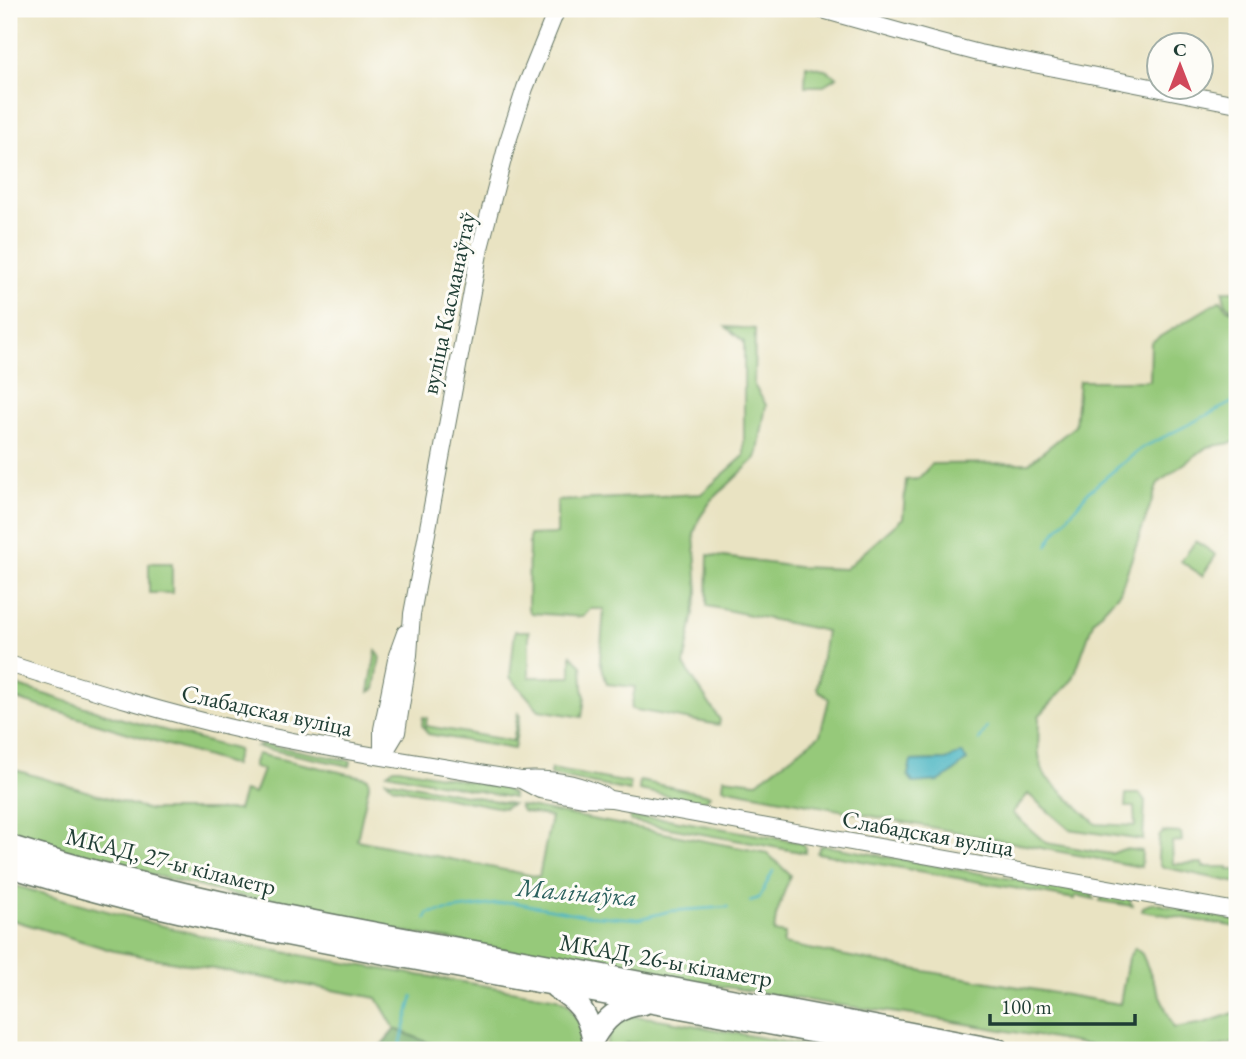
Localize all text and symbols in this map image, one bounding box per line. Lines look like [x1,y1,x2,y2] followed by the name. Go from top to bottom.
[1144,32,1214,102] north arrow
[1173,37,1187,62] text: С
[414,208,483,397] street label: вуліца Касманаўтаў
[179,677,356,743] street label: Слабадская вуліца
[840,803,1017,863] street label: Слабадская вуліца
[63,820,279,902] street label: МКАД, 27-ы кіламетр
[514,870,638,914] water label: Малінаўка
[557,926,775,994] street label: МКАД, 26-ы кіламетр
[990,982,1136,1026] scale bar
[1001,993,1052,1020] text: 100 m

